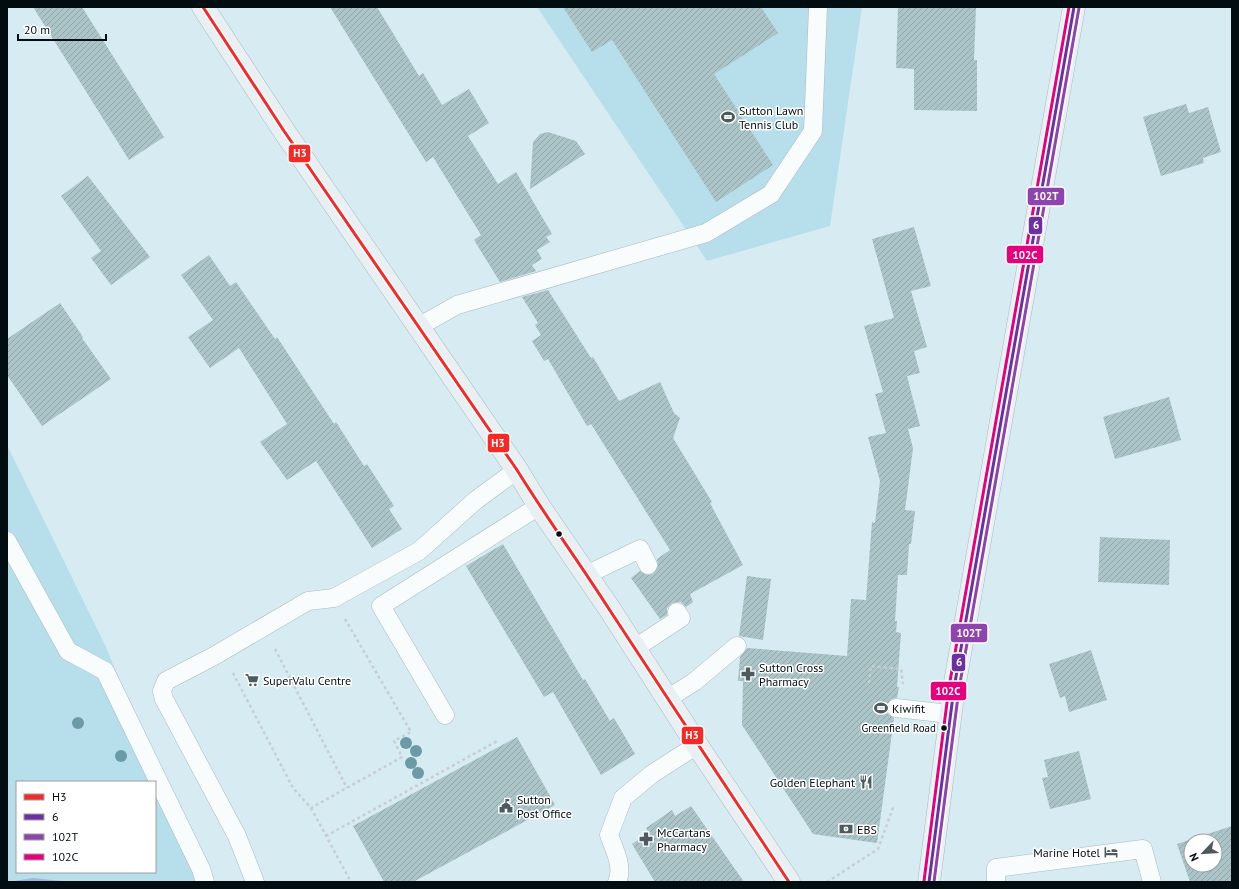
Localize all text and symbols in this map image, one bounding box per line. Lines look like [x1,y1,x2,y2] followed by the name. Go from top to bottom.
[18,16,106,42] scale bar
[24,22,50,37] text: 20 m
[739,103,803,132] place label: Sutton Lawn Tennis Club
[720,109,736,125] sports icon: Sutton Lawn Tennis Club
[288,144,311,163] line badge: H3
[293,146,307,160] text: H3
[1027,187,1065,206] line badge: 102T
[1034,189,1059,203] text: 102T
[1028,216,1043,235] line badge: 6
[1033,218,1039,232] text: 6
[1006,245,1044,264] line badge: 102C
[1013,248,1037,262] text: 102C
[487,433,510,453] line badge: H3
[491,436,505,450] text: H3
[554,529,564,539] unlabelled marker
[950,623,988,643] line badge: 102T
[957,626,982,640] text: 102T
[951,653,966,672] line badge: 6
[956,655,962,669] text: 6
[759,660,823,689] place label: Sutton Cross Pharmacy
[740,666,756,682] pharmacy icon: Sutton Cross Pharmacy
[244,672,260,688] supermarket icon: SuperValu Centre
[263,673,351,688] place label: SuperValu Centre
[930,681,967,701] line badge: 102C
[936,684,960,698] text: 102C
[873,700,889,716] sports icon: Kiwifit
[892,701,925,716] place label: Kiwifit
[862,721,936,735] place label: Greenfield Road
[939,723,949,733] marker: Greenfield Road
[681,726,704,745] line badge: H3
[685,728,699,742] text: H3
[858,774,874,790] restaurant icon: Golden Elephant
[770,775,855,790] place label: Golden Elephant
[16,781,156,873] legend
[52,789,67,804] text: H3
[517,792,572,821] place label: Sutton Post Office
[498,798,514,814] public building icon: Sutton Post Office
[52,809,59,824] text: 6
[838,821,854,837] bank icon: EBS
[857,822,877,837] place label: EBS
[657,825,711,854] place label: McCartans Pharmacy
[52,829,79,844] text: 102T
[638,831,654,847] pharmacy icon: McCartans Pharmacy
[1183,833,1223,873] north arrow
[1103,844,1119,860] hotel icon: Marine Hotel
[1033,845,1100,860] place label: Marine Hotel
[52,849,79,864] text: 102C
[1186,851,1202,863] text: N

